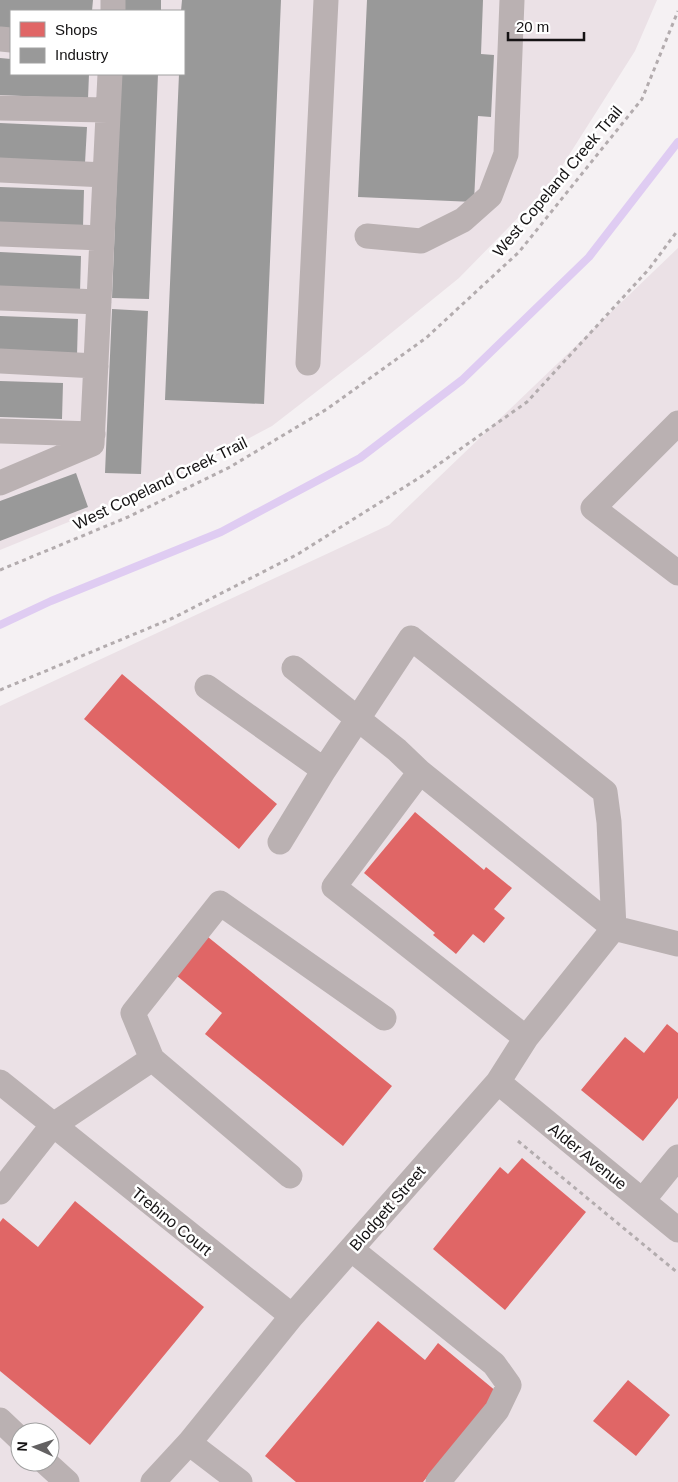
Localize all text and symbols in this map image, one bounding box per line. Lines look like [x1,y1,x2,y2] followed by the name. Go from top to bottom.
[10,10,185,75] legend
[508,10,584,42] scale bar
[516,18,549,35] text: 20 m
[55,21,98,38] text: Shops
[55,46,109,63] text: Industry
[490,103,625,260] street label: West Copeland Creek Trail
[71,434,250,533] street label: West Copeland Creek Trail
[545,1120,630,1193] street label: Alder Avenue
[346,1162,429,1254] street label: Blodgett Street
[129,1184,215,1259] street label: Trebino Court
[10,1422,60,1472] north arrow
[14,1441,30,1452] text: N

